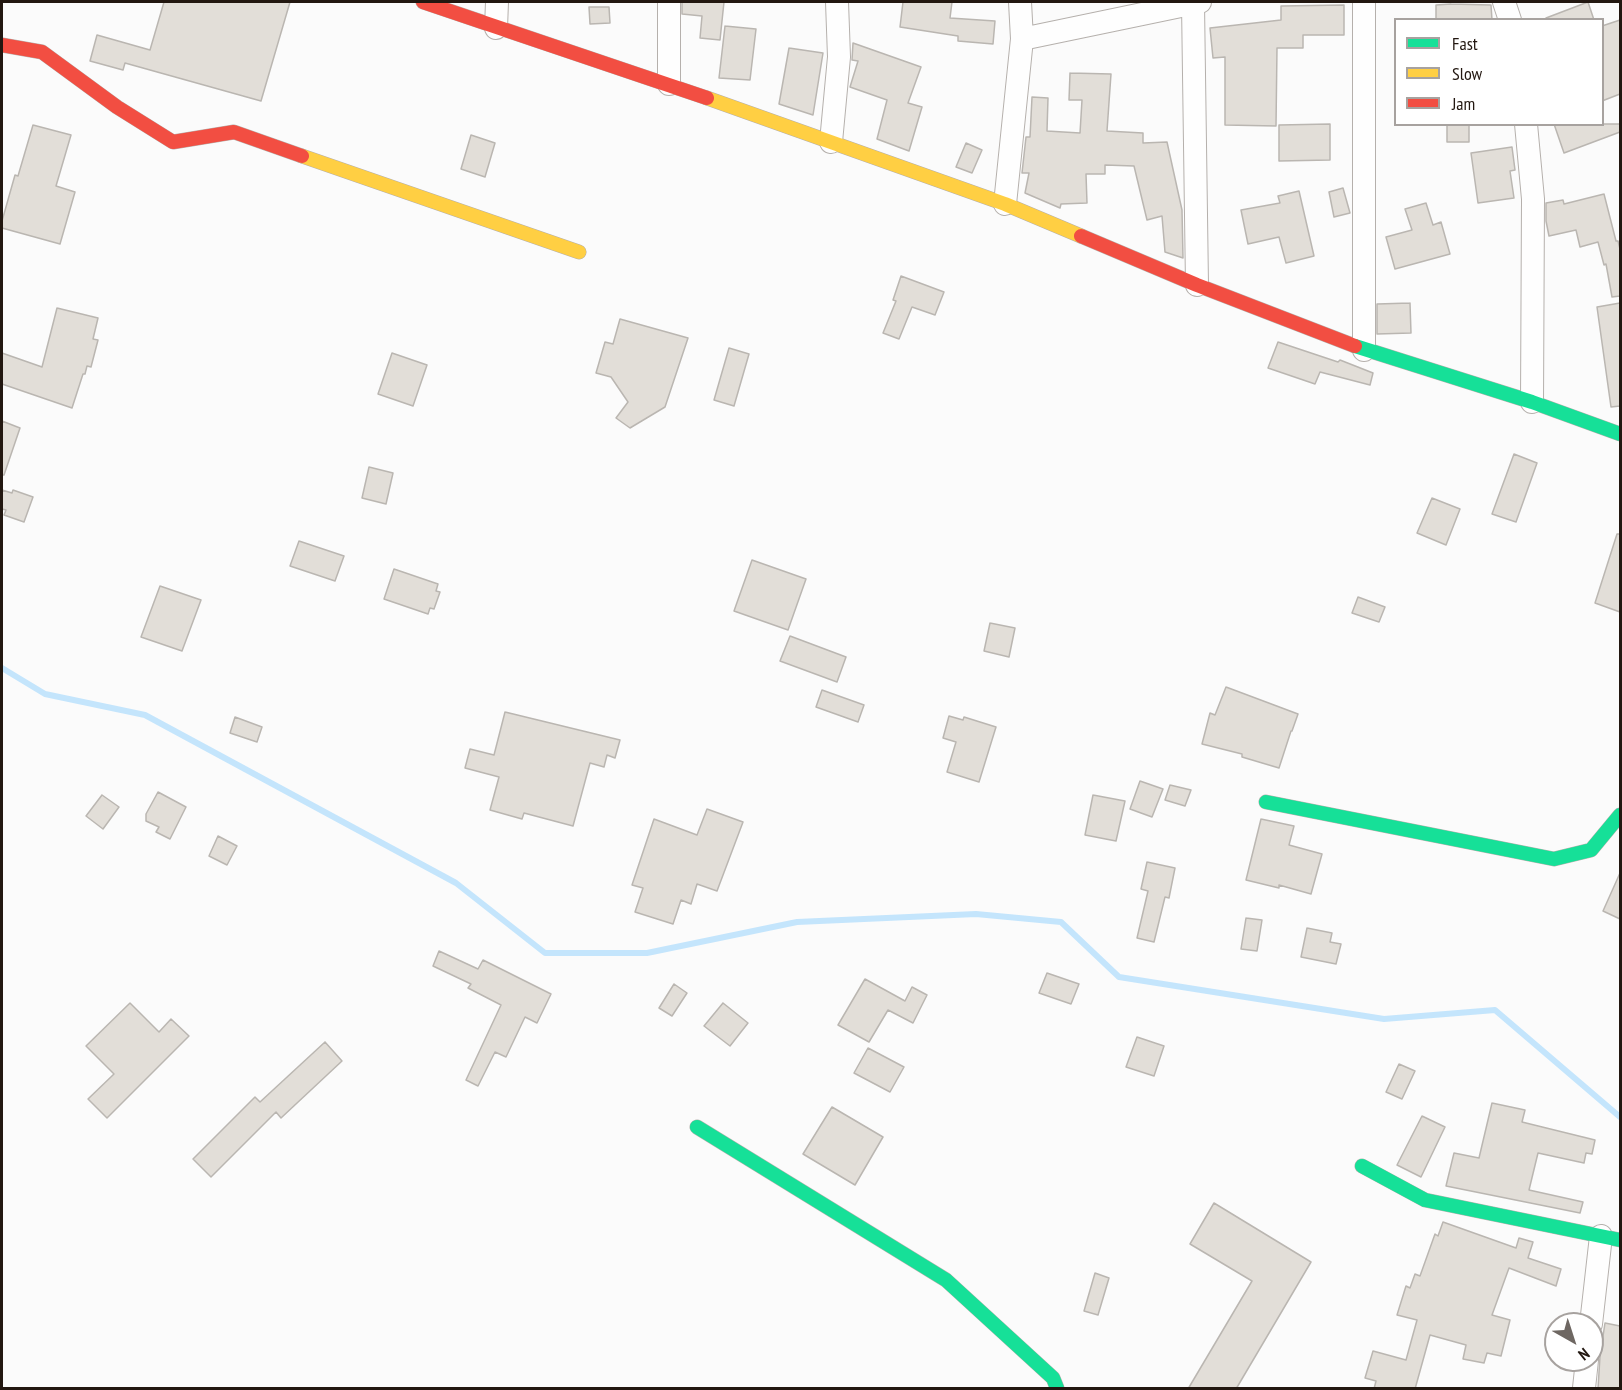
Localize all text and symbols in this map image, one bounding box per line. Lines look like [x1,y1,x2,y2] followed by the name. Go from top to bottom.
[1394,18,1604,126] legend
[1452,32,1478,55] text: Fast
[1452,62,1482,85] text: Slow
[1452,92,1475,115] text: Jam
[1544,1312,1604,1372] north arrow
[1574,1344,1594,1365] text: N

